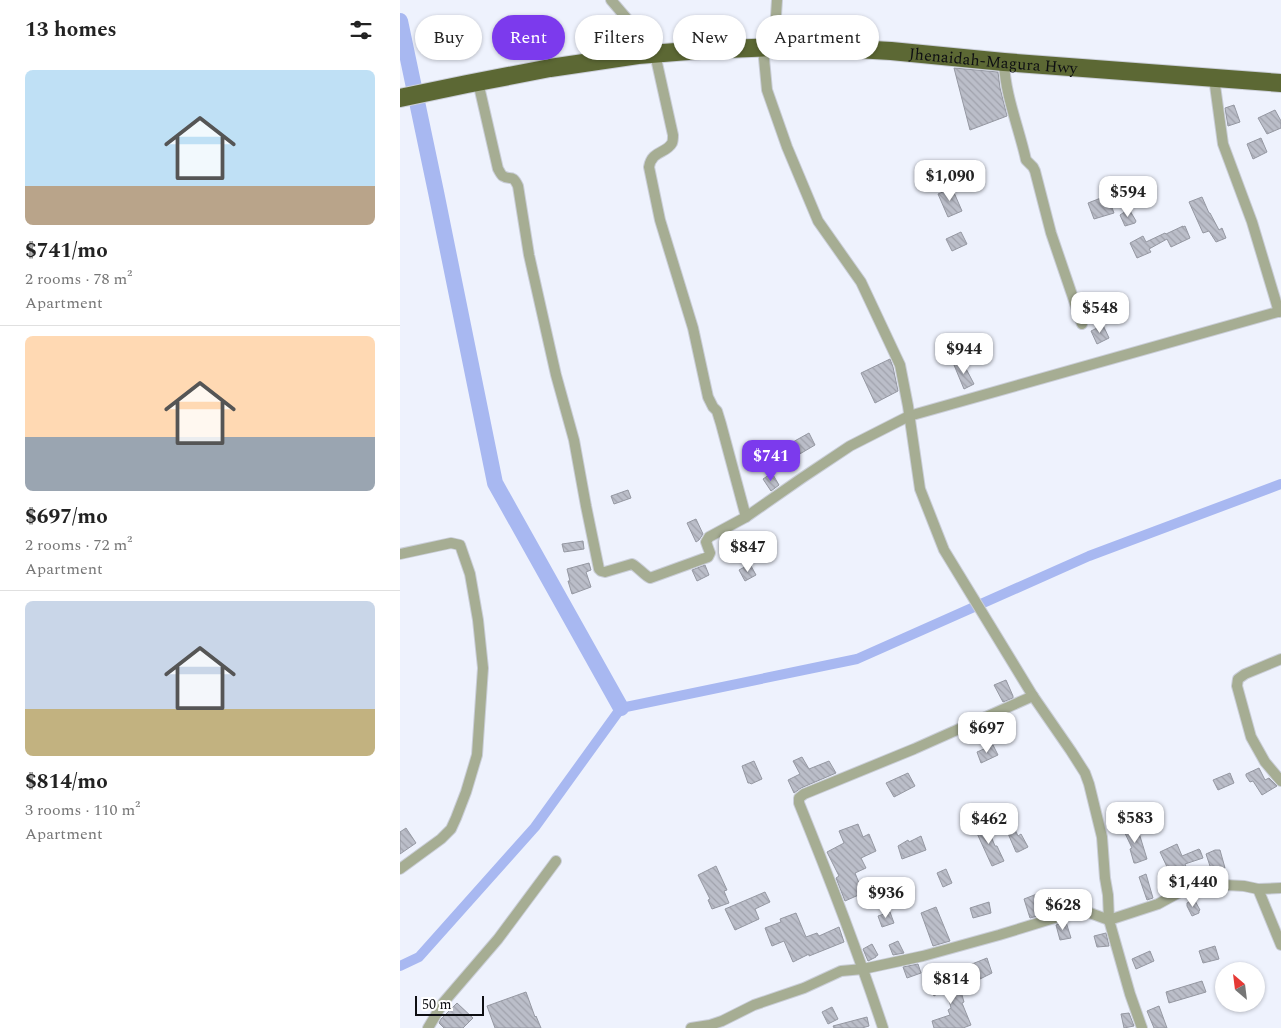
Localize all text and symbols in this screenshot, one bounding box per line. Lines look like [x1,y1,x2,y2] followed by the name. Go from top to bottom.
[25,14,117,46] text: 13 homes
[415,15,482,60] chip: Buy
[492,15,565,60] chip: Rent
[575,15,663,60] chip: Filters
[673,15,746,60] chip: New
[756,15,879,60] chip: Apartment
[347,16,375,44] icon: filters
[908,42,1080,81] street label: Jhenaidah-Magura Hwy
[155,103,245,193] icon: home
[909,160,991,202] pin: $1,090
[925,164,975,188] text: $1,090
[1098,176,1158,218] pin: $594
[1110,180,1146,204] text: $594
[25,235,108,267] text: $741/mo
[25,267,132,291] text: 2 rooms · 78 m²
[25,291,103,315] text: Apartment
[1070,292,1130,334] pin: $548
[1082,296,1118,320] text: $548
[934,332,994,375] pin: $944
[946,337,982,361] text: $944
[155,368,245,458] icon: home
[741,440,801,482] pin: $741
[753,444,789,468] text: $741
[25,501,108,533] text: $697/mo
[718,530,778,573] pin: $847
[25,533,132,557] text: 2 rooms · 72 m²
[730,535,766,559] text: $847
[25,557,103,581] text: Apartment
[155,633,245,723] icon: home
[957,712,1017,754] pin: $697
[969,716,1005,740] text: $697
[25,766,108,798] text: $814/mo
[25,798,140,822] text: 3 rooms · 110 m²
[959,802,1019,845] pin: $462
[1105,802,1165,844] pin: $583
[1117,806,1153,830] text: $583
[971,807,1007,831] text: $462
[25,822,103,846] text: Apartment
[1152,866,1234,908] pin: $1,440
[1168,870,1218,894] text: $1,440
[856,876,916,919] pin: $936
[868,881,904,905] text: $936
[1033,888,1093,931] pin: $628
[1045,893,1081,917] text: $628
[921,962,981,1005] pin: $814
[1215,962,1265,1012] north arrow
[1215,962,1265,1012] map controls
[933,967,969,991] text: $814
[415,993,484,1016] scale bar
[422,994,452,1015] text: 50 m

